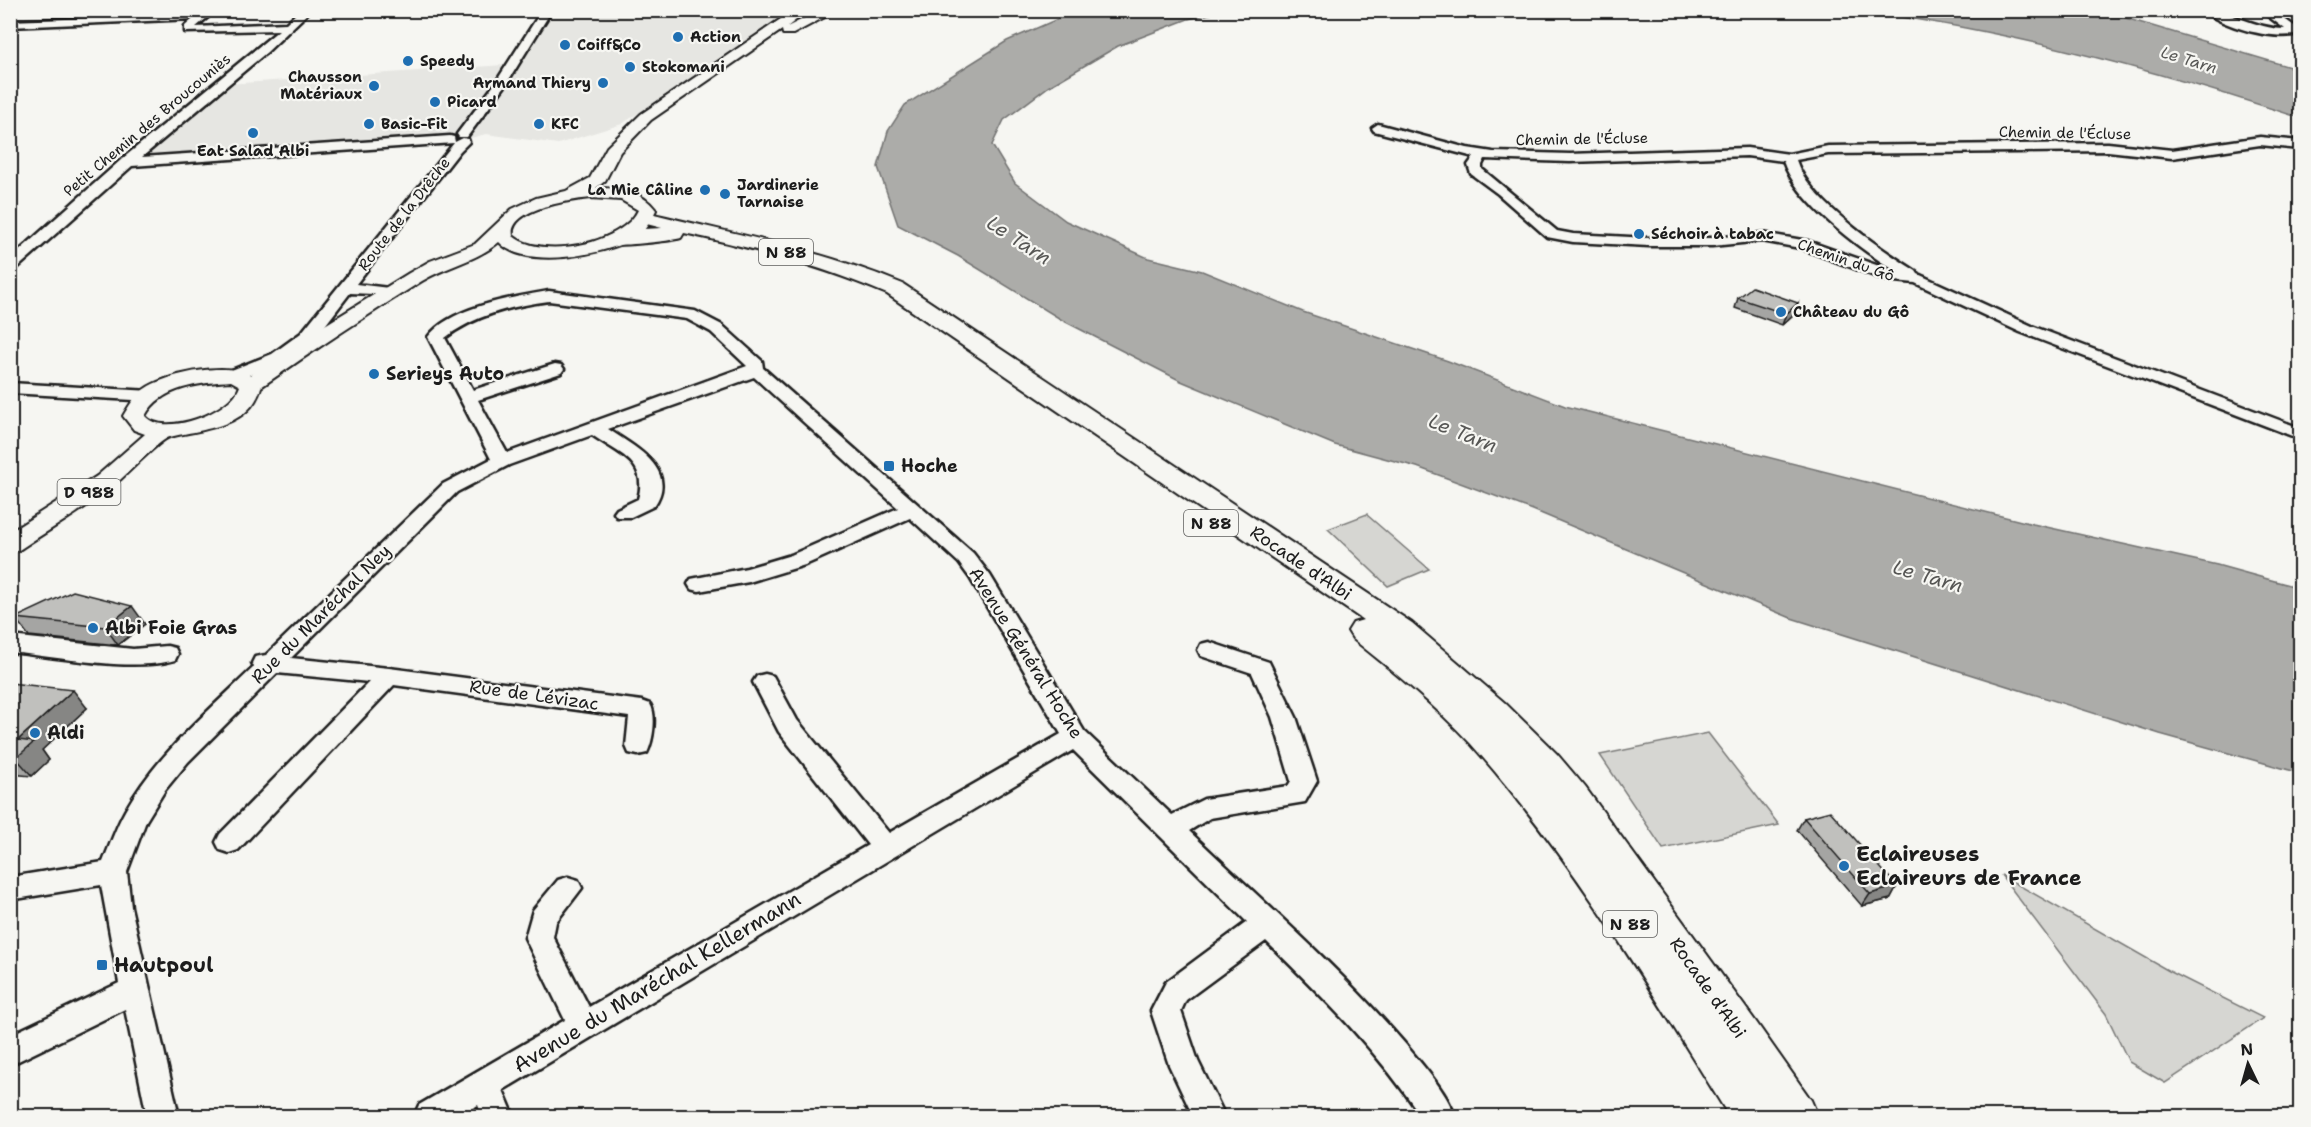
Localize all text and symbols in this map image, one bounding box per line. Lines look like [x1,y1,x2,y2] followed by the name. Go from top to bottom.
[690,27,741,47] place label: Action
[671,30,685,44] marker: Action
[577,35,641,55] place label: Coiff&Co
[558,38,572,52] marker: Coiff&Co
[2158,42,2220,78] water label: Le Tarn
[59,49,235,201] street label: Petit Chemin des Broucouniès
[420,51,475,71] place label: Speedy
[401,54,415,68] marker: Speedy
[642,57,725,77] place label: Stokomani
[623,60,637,74] marker: Stokomani
[280,67,362,104] place label: Chausson Matériaux
[473,73,591,93] place label: Armand Thiery
[596,76,610,90] marker: Armand Thiery
[367,79,381,93] marker: Chausson Matériaux
[447,92,497,112] place label: Picard
[428,95,442,109] marker: Picard
[381,114,448,134] place label: Basic-Fit
[551,114,579,134] place label: KFC
[362,117,376,131] marker: Basic-Fit
[532,117,546,131] marker: KFC
[1999,121,2131,144] street label: Chemin de l'Écluse
[246,126,260,140] marker: Eat Salad Albi
[1516,127,1648,150] street label: Chemin de l'Écluse
[197,141,309,161] place label: Eat Salad Albi
[353,153,455,275] street label: Route de la Drêche
[737,175,819,212] place label: Jardinerie Tarnaise
[588,180,693,200] place label: La Mie Câline
[698,183,712,197] marker: La Mie Câline
[718,187,732,201] marker: Jardinerie Tarnaise
[982,209,1056,271] water label: Le Tarn
[1651,224,1774,244] place label: Séchoir à tabac
[1632,227,1646,241] marker: Séchoir à tabac
[1795,234,1897,286] street label: Chemin du Gô
[759,239,813,265] road number: N 88
[1793,302,1909,322] place label: Château du Gô
[1774,305,1788,319] marker: Château du Gô
[386,362,504,386] place label: Serieys Auto
[367,367,381,381] marker: Serieys Auto
[1425,407,1501,459] water label: Le Tarn
[901,454,958,478] place label: Hoche
[882,459,896,473] marker: Hoche
[58,479,121,505] road number: D 988
[1184,510,1238,536] road number: N 88
[1245,520,1357,606] street label: Rocade d'Albi
[246,539,396,689] street label: Rue du Maréchal Ney
[1890,554,1966,598] water label: Le Tarn
[963,563,1089,743] street label: Avenue Général Hoche
[105,616,237,640] place label: Albi Foie Gras
[86,621,100,635] marker: Albi Foie Gras
[468,674,600,716] street label: Rue de Lévizac
[47,721,85,745] place label: Aldi
[28,726,42,740] marker: Aldi
[1856,840,2082,892] place label: Eclaireuses Eclaireurs de France
[1837,859,1851,873] marker: Eclaireuses Eclaireurs de France
[508,885,806,1079] street label: Avenue du Maréchal Kellermann
[1603,911,1657,937] road number: N 88
[1664,933,1752,1043] street label: Rocade d'Albi
[114,951,213,979] place label: Hautpoul
[95,958,109,972] marker: Hautpoul
[2218,1034,2278,1094] north arrow
[2240,1039,2254,1061] text: N

